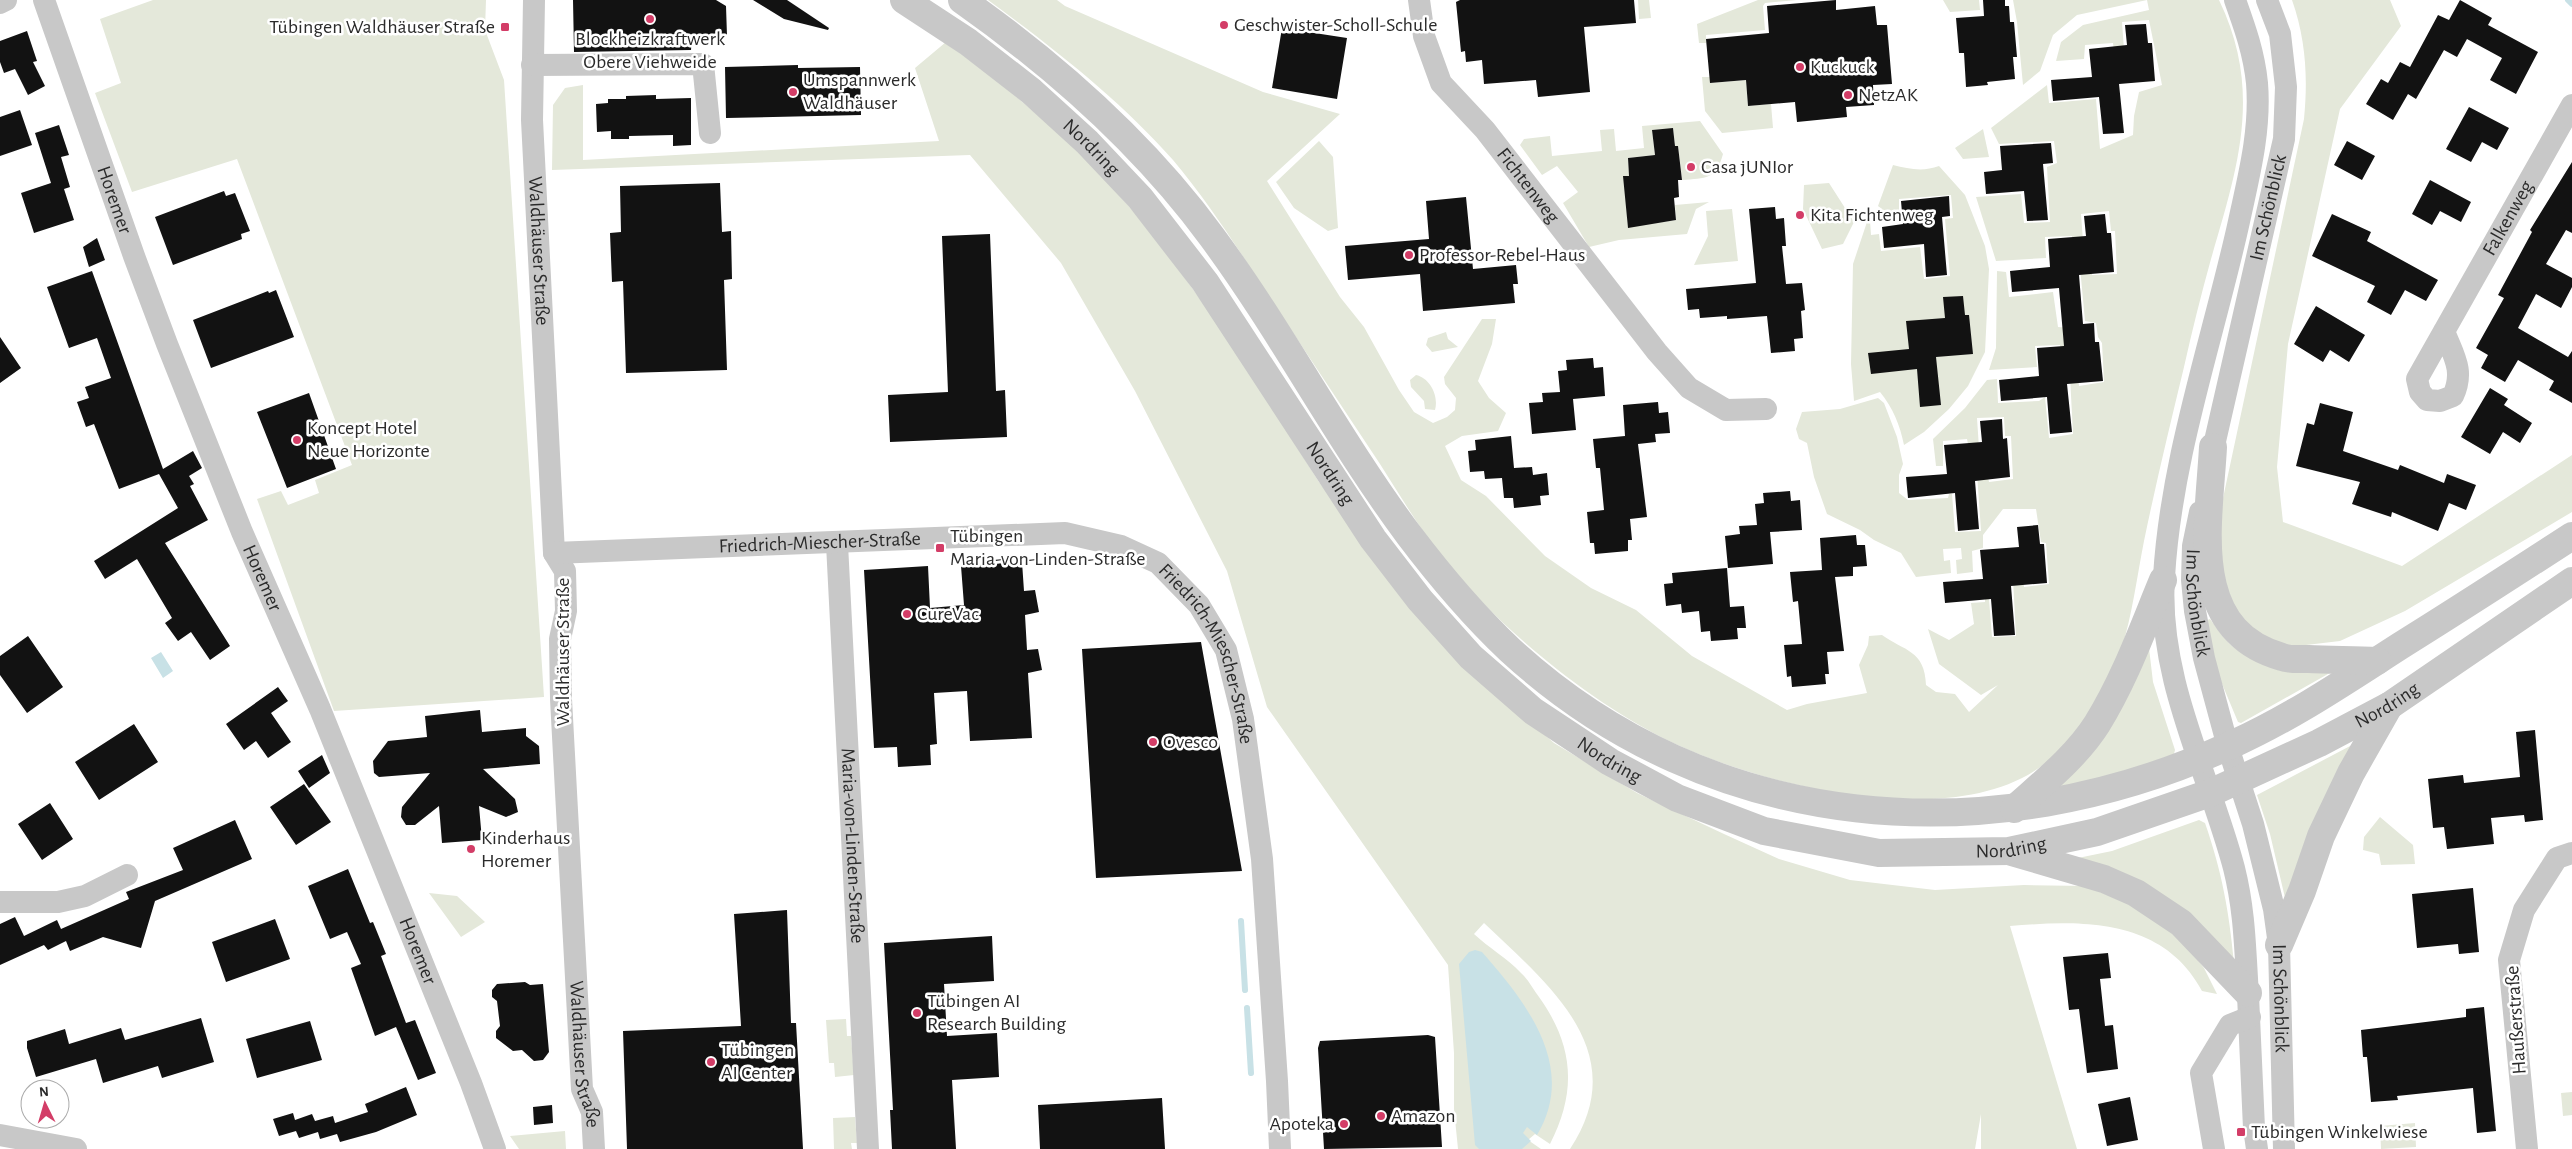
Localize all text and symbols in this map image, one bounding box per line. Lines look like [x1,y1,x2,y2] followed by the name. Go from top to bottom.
[644,13,656,25] marker: Blockheizkraftwerk Obere Viehweide
[1234,15,1437,35] place label: Geschwister-Scholl-Schule
[269,17,495,37] place label: Tübingen Waldhäuser Straße
[1218,19,1230,31] marker: Geschwister-Scholl-Schule
[499,21,511,33] marker: Tübingen Waldhäuser Straße
[575,29,725,72] place label: Blockheizkraftwerk Obere Viehweide
[1810,57,1875,77] place label: Kuckuck
[1794,61,1806,73] marker: Kuckuck
[803,70,916,113] place label: Umspannwerk Waldhäuser
[1858,85,1918,105] place label: NetzAK
[787,86,799,98] marker: Umspannwerk Waldhäuser
[1842,89,1854,101] marker: NetzAK
[1059,115,1124,180] street label: Nordring
[1493,144,1563,227] street label: Fichtenweg
[2247,152,2290,263] street label: Im Schönblick
[1701,157,1794,177] place label: Casa jUNIor
[1685,161,1697,173] marker: Casa jUNIor
[93,164,136,237] street label: Horemer
[525,176,552,326] street label: Waldhäuser Straße
[2479,177,2537,259] street label: Falkenweg
[1810,205,1934,225] place label: Kita Fichtenweg
[1794,209,1806,221] marker: Kita Fichtenweg
[1419,245,1585,265] place label: Professor-Rebel-Haus
[1403,249,1415,261] marker: Professor-Rebel-Haus
[307,418,430,461] place label: Koncept Hotel Neue Horizonte
[291,434,303,446] marker: Koncept Hotel Neue Horizonte
[1302,438,1358,509] street label: Nordring
[950,526,1146,569] place label: Tübingen Maria-von-Linden-Straße
[718,529,921,557] street label: Friedrich-Miescher-Straße
[239,542,286,615] street label: Horemer
[934,542,946,554] marker: Tübingen Maria-von-Linden-Straße
[2182,549,2214,658] street label: Im Schönblick
[1155,560,1256,745] street label: Friedrich-Miescher-Straße
[553,577,573,727] street label: Waldhäuser Straße
[917,604,979,624] place label: CureVac
[901,608,913,620] marker: CureVac
[2352,678,2423,732] street label: Nordring
[1163,732,1218,752] place label: Ovesco
[1574,733,1645,787] street label: Nordring
[1147,736,1159,748] marker: Ovesco
[837,747,867,944] street label: Maria-von-Linden-Straße
[481,828,570,871] place label: Kinderhaus Horemer
[1976,833,2048,862] street label: Nordring
[465,843,477,855] marker: Kinderhaus Horemer
[395,915,440,988] street label: Horemer
[2269,944,2292,1053] street label: Im Schönblick
[2502,965,2530,1075] street label: Haußerstraße
[566,980,603,1128] street label: Waldhäuser Straße
[927,991,1066,1034] place label: Tübingen AI Research Building
[911,1007,923,1019] marker: Tübingen AI Research Building
[721,1040,794,1083] place label: Tübingen AI Center
[705,1056,717,1068] marker: Tübingen AI Center
[20,1079,70,1129] north arrow
[38,1085,49,1099] text: N
[1391,1106,1456,1126] place label: Amazon
[1375,1110,1387,1122] marker: Amazon
[1270,1114,1334,1134] place label: Apoteka
[1338,1118,1350,1130] marker: Apoteka
[2251,1122,2428,1142] place label: Tübingen Winkelwiese
[2235,1126,2247,1138] marker: Tübingen Winkelwiese

